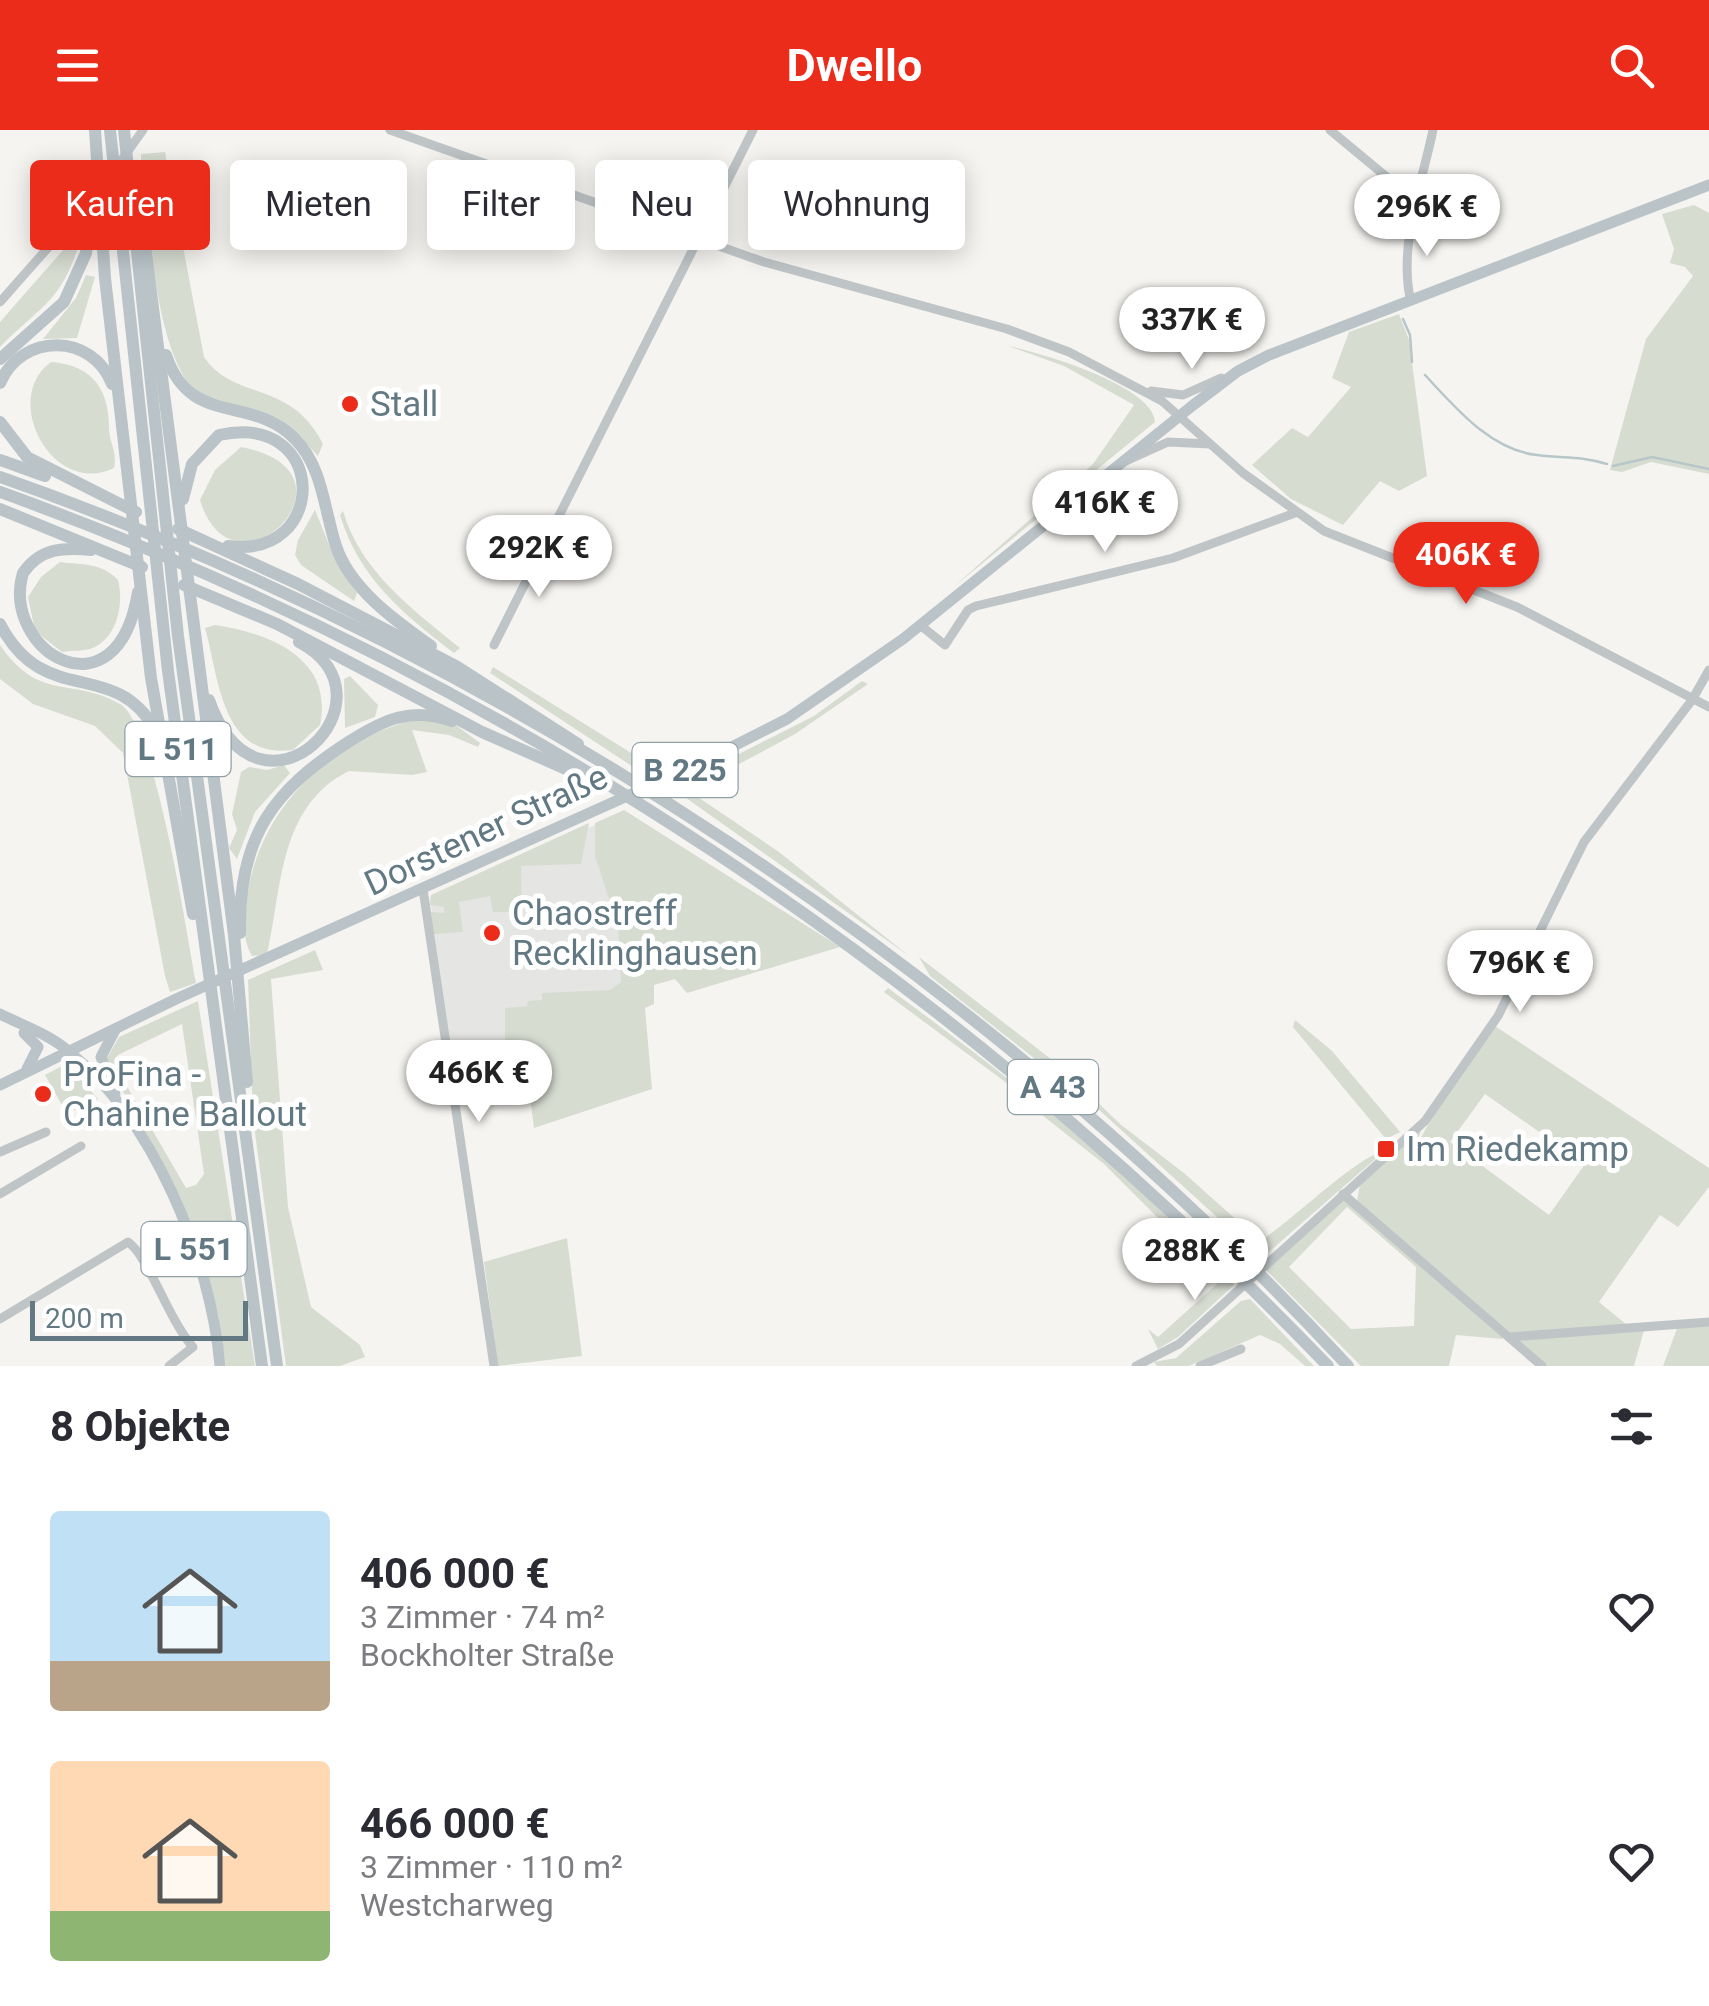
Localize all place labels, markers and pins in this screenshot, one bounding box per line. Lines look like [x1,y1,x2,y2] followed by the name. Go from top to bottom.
[1346,174,1508,259] pin: 296K €
[1111,287,1273,372] pin: 337K €
[370,384,438,425] place label: Stall
[339,393,361,415] marker: Stall
[1024,470,1186,555] pin: 416K €
[458,515,620,600] pin: 292K €
[1385,522,1547,607] pin: 406K €
[512,893,758,974] place label: Chaostreff Recklinghausen
[481,922,503,944] marker: Chaostreff Recklinghausen
[1439,930,1601,1015] pin: 796K €
[398,1040,560,1125] pin: 466K €
[63,1054,307,1135] place label: ProFina - Chahine Ballout
[32,1083,54,1105] marker: ProFina - Chahine Ballout
[1406,1129,1629,1170] place label: Im Riedekamp
[1375,1138,1397,1160] marker: Im Riedekamp
[1114,1218,1276,1303] pin: 288K €

